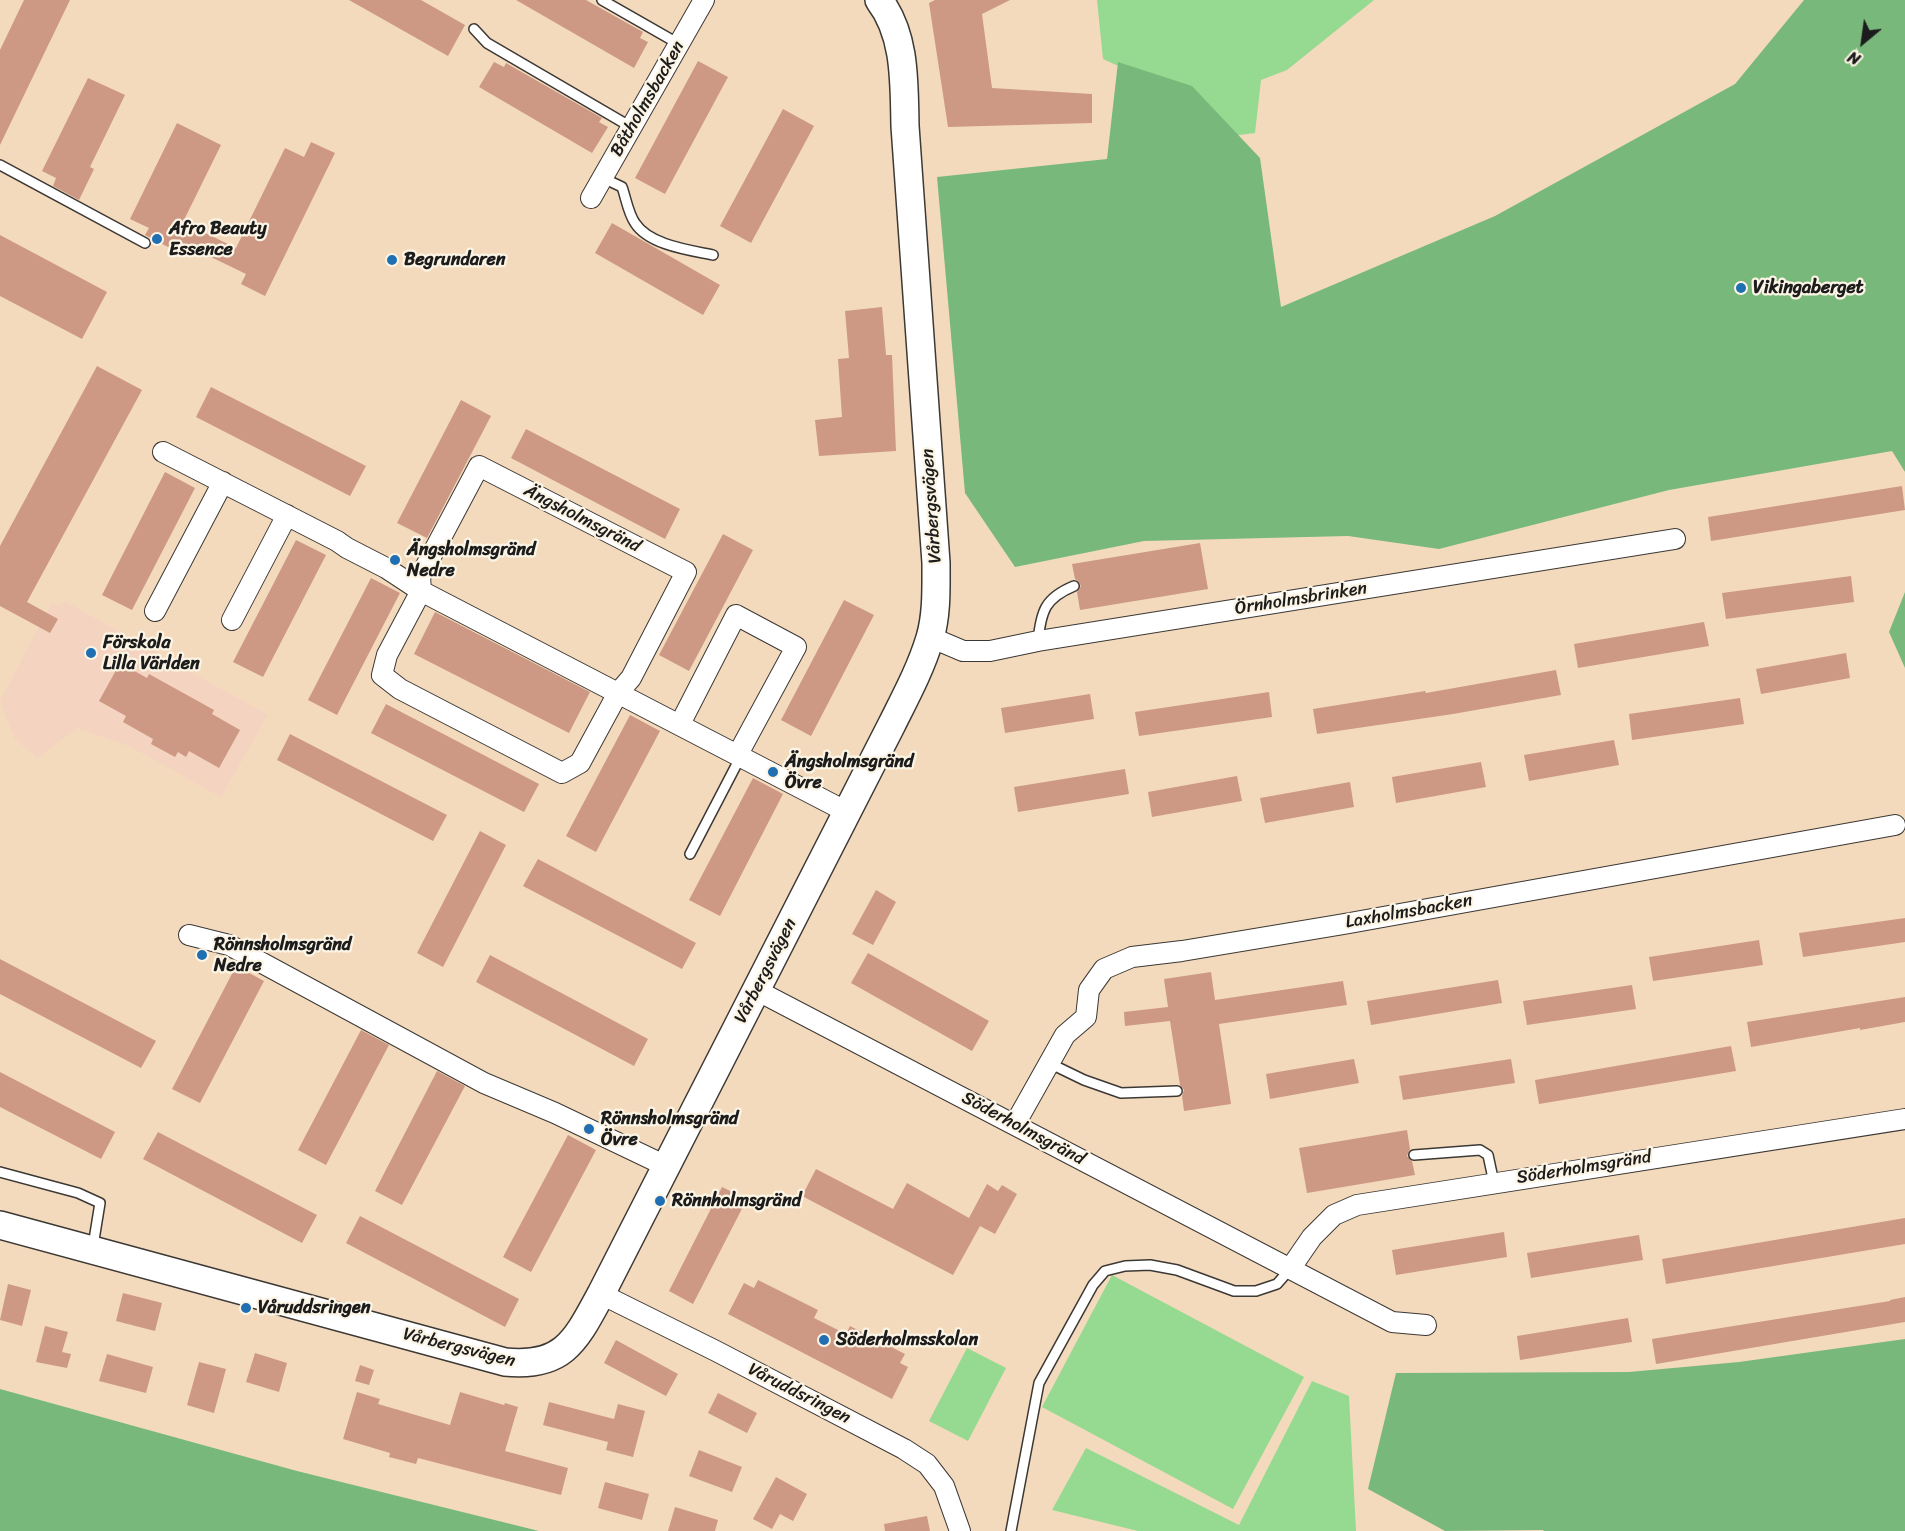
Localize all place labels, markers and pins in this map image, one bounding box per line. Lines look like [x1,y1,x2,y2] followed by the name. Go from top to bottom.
[169,218,266,260] place label: Afro Beauty Essence
[150,232,164,246] marker: Afro Beauty Essence
[404,249,505,271] place label: Begrundaren
[385,253,399,267] marker: Begrundaren
[1753,277,1864,299] place label: Vikingaberget
[1734,281,1748,295] marker: Vikingaberget
[407,539,535,582] place label: Ängsholmsgränd Nedre
[388,553,402,567] marker: Ängsholmsgränd Nedre
[103,632,200,674] place label: Förskola Lilla Världen
[84,646,98,660] marker: Förskola Lilla Världen
[785,751,913,794] place label: Ängsholmsgränd Övre
[766,765,780,779] marker: Ängsholmsgränd Övre
[214,934,351,976] place label: Rönnsholmsgränd Nedre
[195,948,209,962] marker: Rönnsholmsgränd Nedre
[601,1108,738,1150] place label: Rönnsholmsgränd Övre
[582,1122,596,1136] marker: Rönnsholmsgränd Övre
[672,1190,801,1212] place label: Rönnholmsgränd
[653,1194,667,1208] marker: Rönnholmsgränd
[258,1297,370,1319] place label: Våruddsringen
[239,1301,253,1315] marker: Våruddsringen
[836,1329,978,1351] place label: Söderholmsskolan
[817,1333,831,1347] marker: Söderholmsskolan

